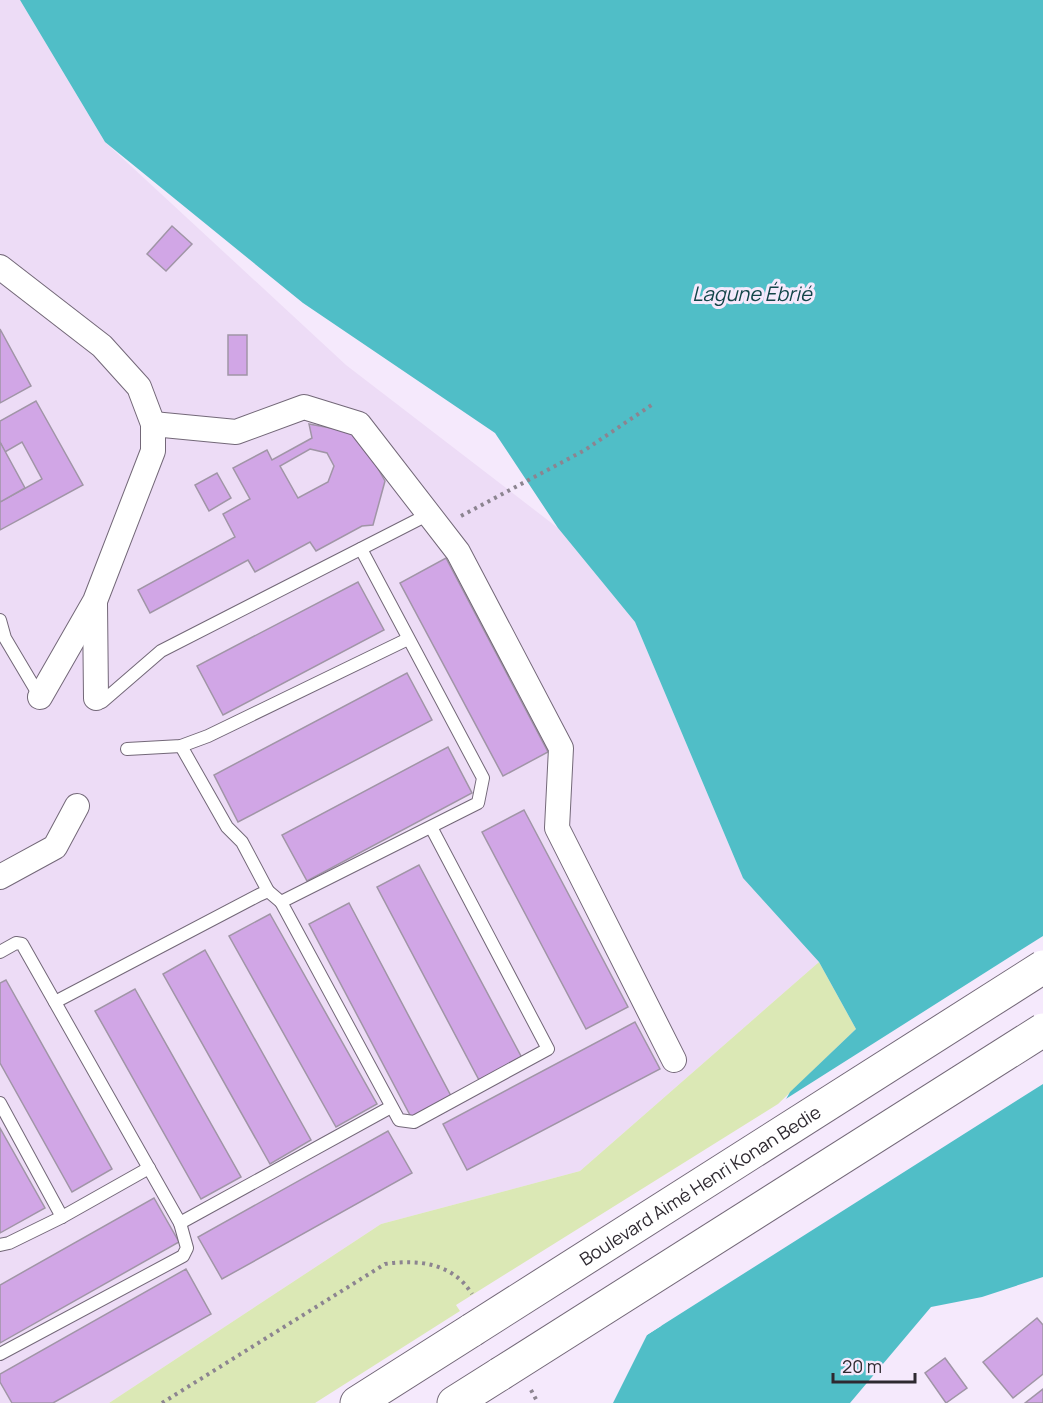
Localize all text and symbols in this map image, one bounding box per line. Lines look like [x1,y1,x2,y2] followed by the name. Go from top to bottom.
[692,280,813,307] water label: Lagune Ébrié
[575,1100,825,1271] street label: Boulevard Aimé Henri Konan Bedie
[833,1346,916,1384] scale bar
[842,1354,882,1378] text: 20 m

